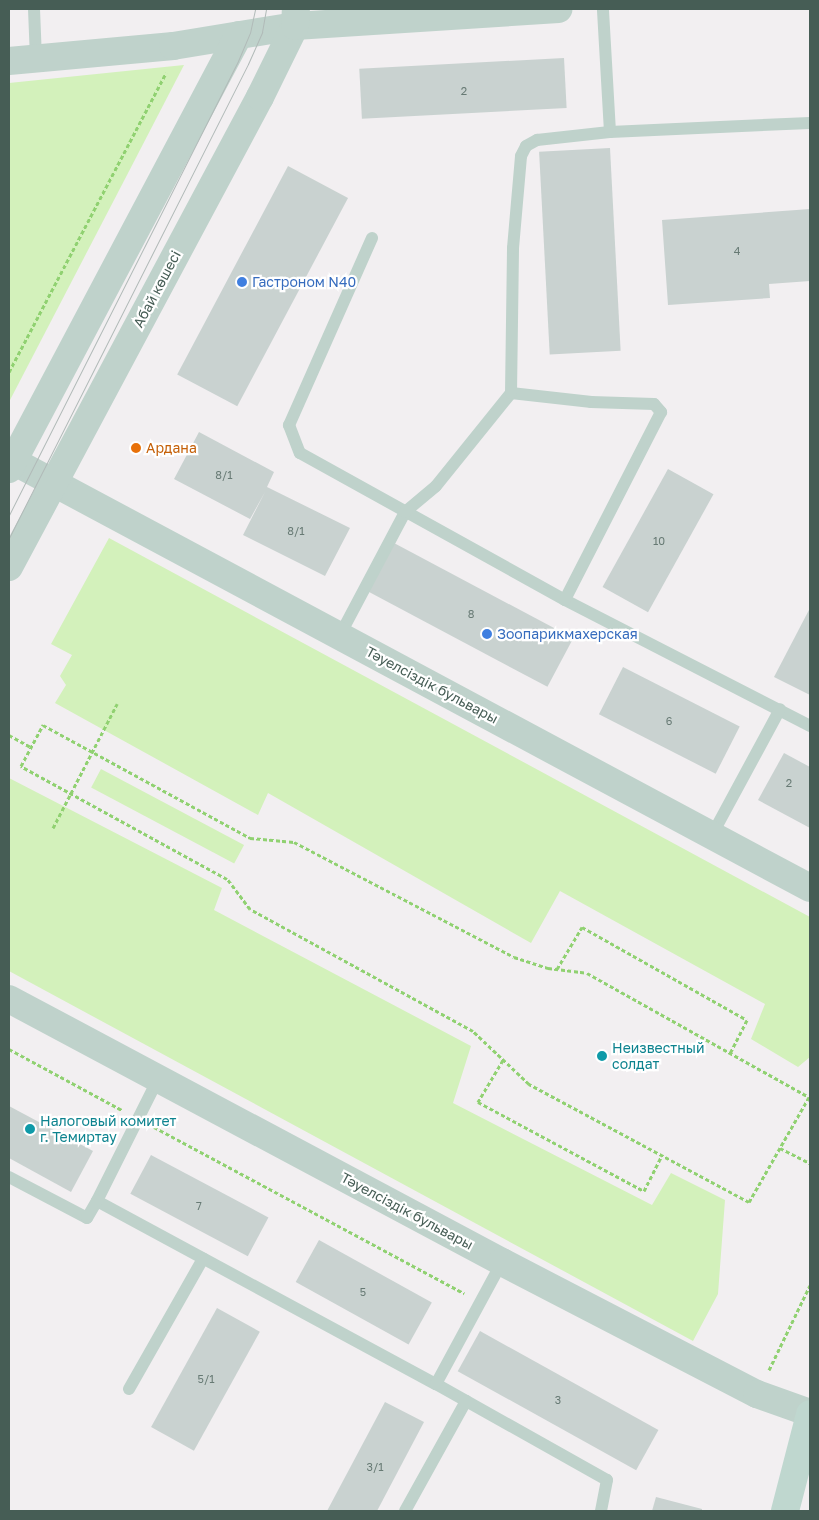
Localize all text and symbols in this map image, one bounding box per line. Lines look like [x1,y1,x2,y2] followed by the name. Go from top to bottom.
[461,84,467,98] house number: 2
[734,244,740,258] house number: 4
[130,248,184,330] street label: Абай көшесі
[252,274,356,290] place label: Гастроном N40
[236,276,248,288] marker: Гастроном N40
[146,440,197,456] place label: Ардана
[130,442,142,454] marker: Ардана
[215,468,233,482] house number: 8/1
[287,524,305,538] house number: 8/1
[653,534,665,548] house number: 10
[468,607,474,621] house number: 8
[497,626,638,642] place label: Зоопарикмахерская
[481,628,493,640] marker: Зоопарикмахерская
[363,643,501,727] street label: Тәуелсіздік бульвары
[666,714,672,728] house number: 6
[786,776,792,790] house number: 2
[612,1040,704,1072] place label: Неизвестный солдат
[596,1050,608,1062] marker: Неизвестный солдат
[40,1113,176,1146] place label: Налоговый комитет г. Темиртау
[24,1123,36,1135] marker: Налоговый комитет г. Темиртау
[338,1169,476,1253] street label: Тәуелсіздік бульвары
[196,1199,202,1213] house number: 7
[360,1285,366,1299] house number: 5
[198,1372,214,1386] house number: 5/1
[555,1393,561,1407] house number: 3
[366,1460,384,1474] house number: 3/1

